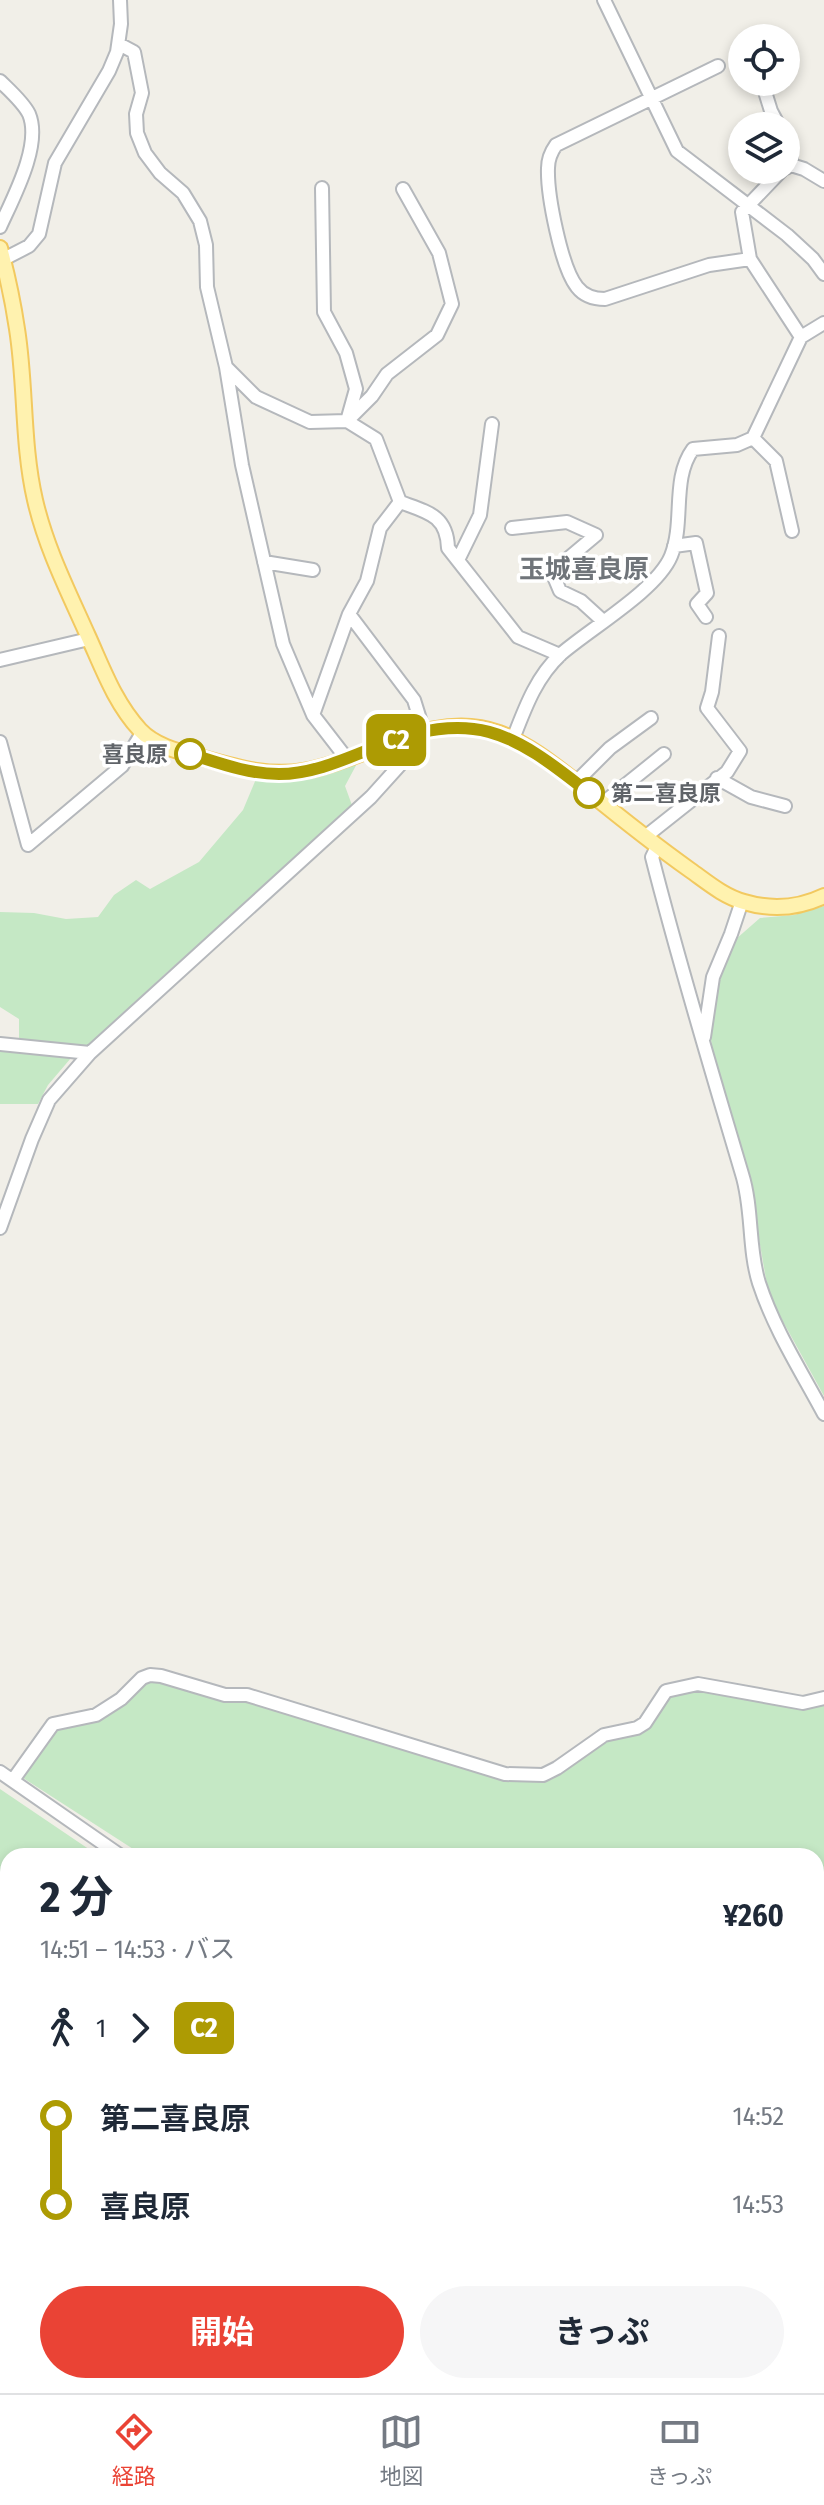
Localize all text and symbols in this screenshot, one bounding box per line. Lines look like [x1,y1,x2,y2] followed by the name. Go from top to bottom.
[728,24,800,184] map controls
[728,24,800,96] button: locate
[728,112,800,184] button: layers
[519,554,649,585] district label: 玉城喜良原
[360,714,432,766] line badge: C2
[382,723,410,756] text: C2
[175,739,205,769] marker: 喜良原
[102,741,168,768] place label: 喜良原
[574,778,604,808] marker: 第二喜良原
[611,780,721,807] place label: 第二喜良原
[40,1871,114,1924] text: 2 分
[723,1898,784,1934] text: ¥260
[40,1934,235,1965] text: 14:51 – 14:53 · バス
[40,2006,84,2050] icon: walk
[118,2006,162,2050] icon: forward
[190,2011,218,2044] text: C2
[96,2013,106,2044] text: 1
[100,2101,250,2137] text: 第二喜良原
[733,2101,784,2132] text: 14:52
[100,2189,190,2225] text: 喜良原
[732,2189,784,2220] text: 14:53
[40,2286,404,2378] button: 開始
[420,2286,784,2378] button: きっぷ
[112,2410,156,2490] tab: 経路
[379,2410,423,2490] tab: 地図
[647,2410,712,2490] tab: きっぷ

